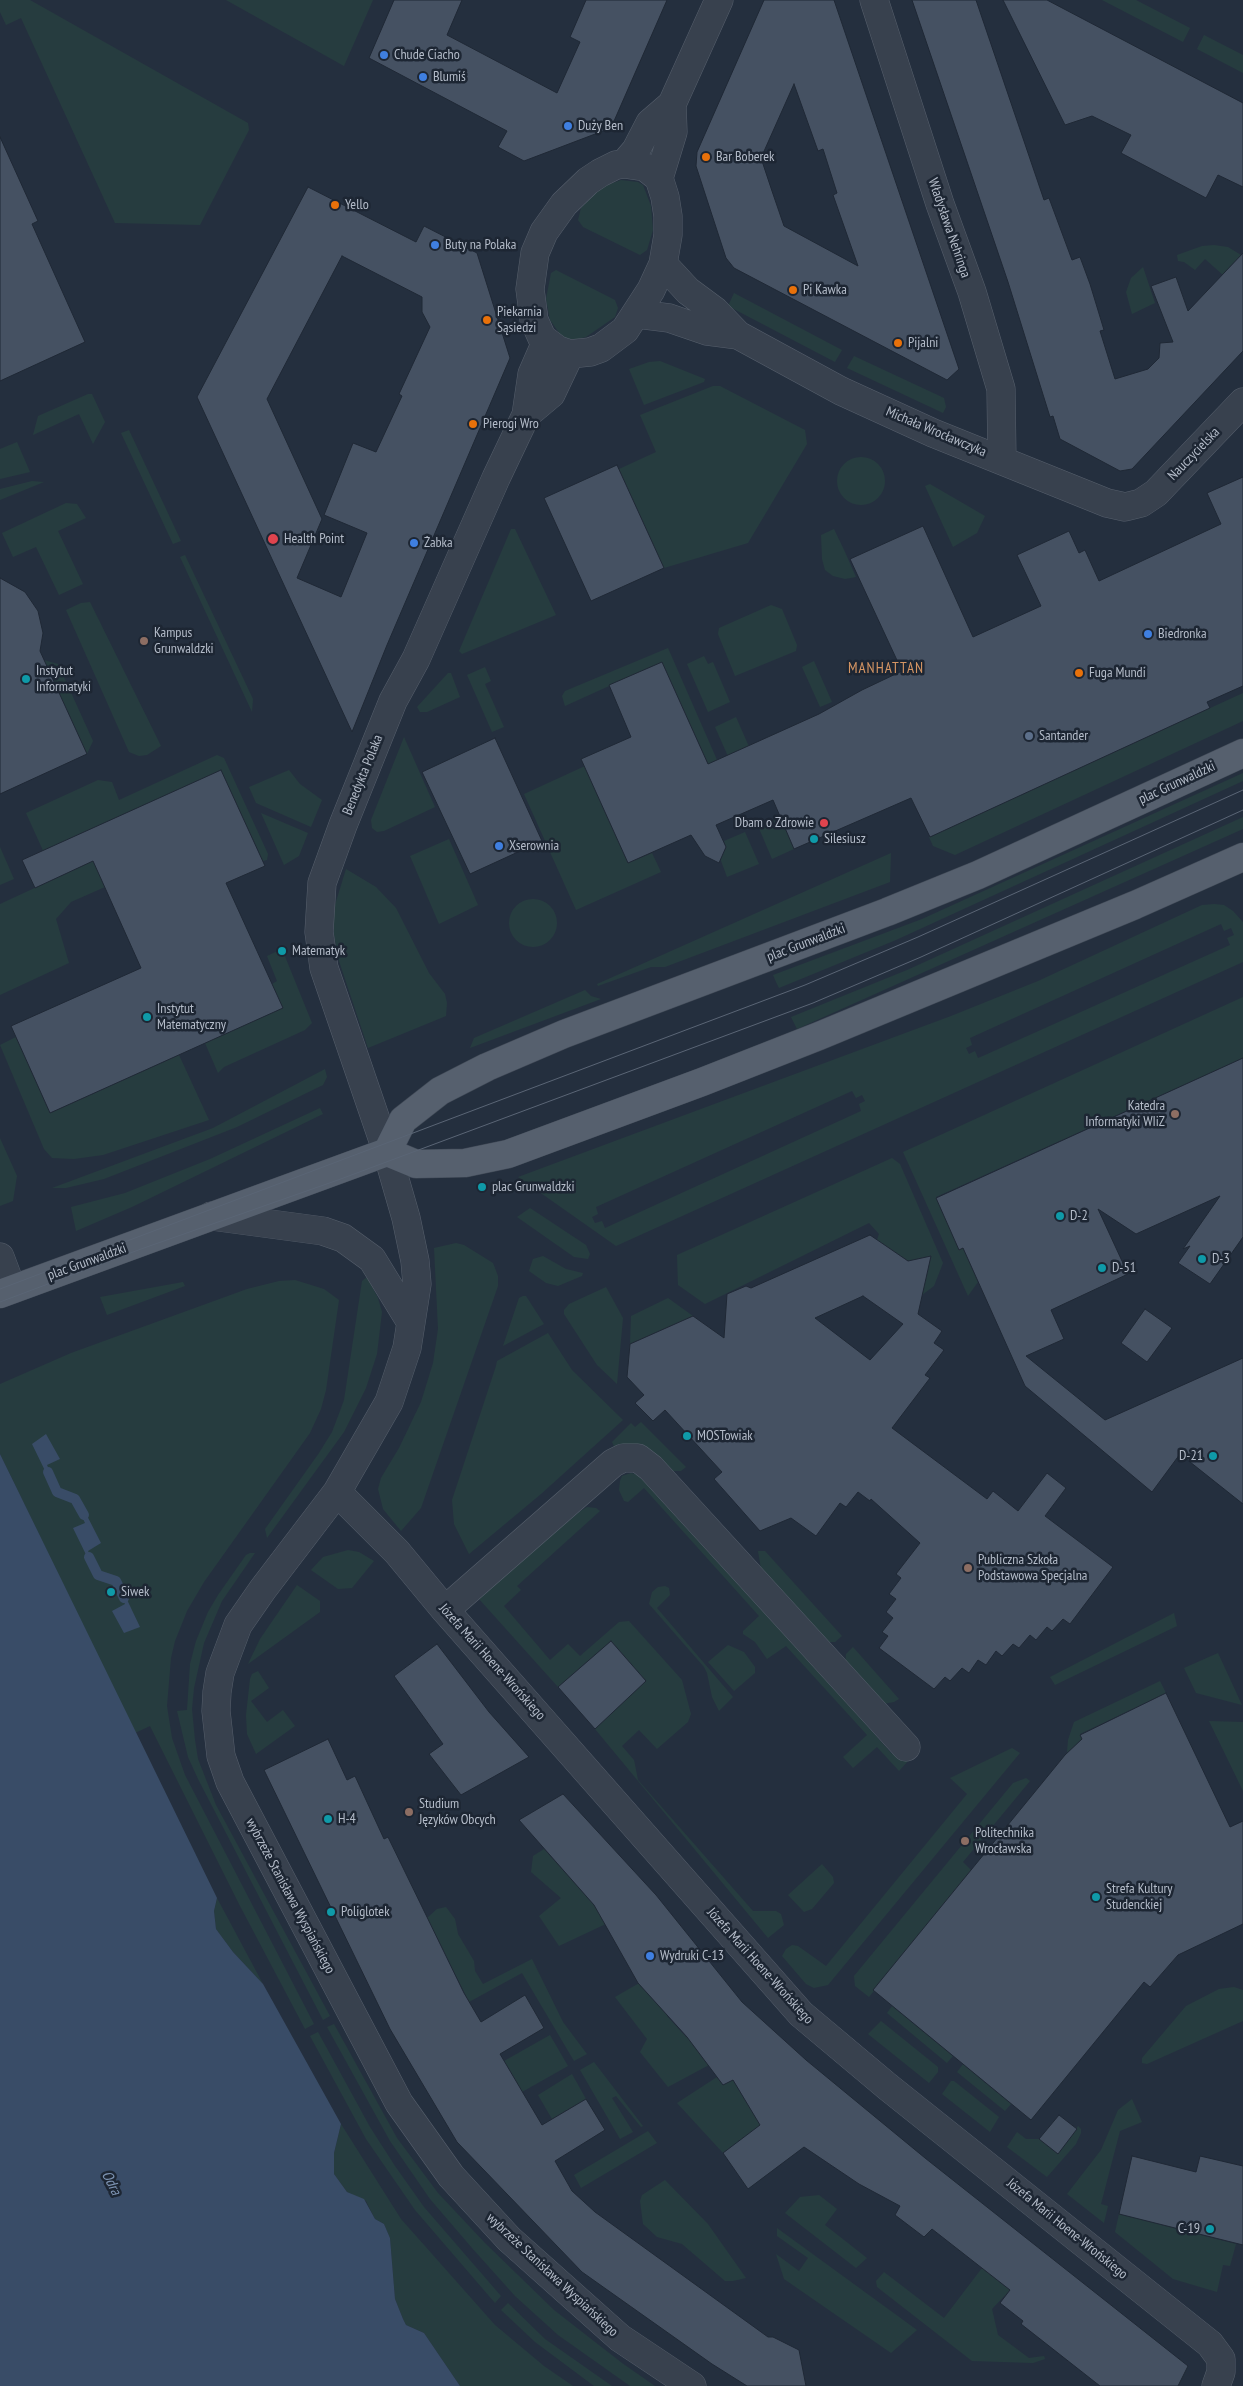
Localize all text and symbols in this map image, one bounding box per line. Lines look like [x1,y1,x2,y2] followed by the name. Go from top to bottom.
[394,47,460,63] place label: Chude Ciacho
[378,49,390,61] marker: Chude Ciacho
[433,69,466,85] place label: Blumiś
[417,71,429,83] marker: Blumiś
[578,118,623,134] place label: Duży Ben
[562,120,574,132] marker: Duży Ben
[716,149,775,165] place label: Bar Boberek
[700,151,712,163] marker: Bar Boberek
[924,176,974,280] street label: Władysława Nehringa
[345,197,369,213] place label: Yello
[329,199,341,211] marker: Yello
[445,237,516,253] place label: Buty na Polaka
[429,239,441,251] marker: Buty na Polaka
[803,282,847,298] place label: Pi Kawka
[787,284,799,296] marker: Pi Kawka
[497,304,542,336] place label: Piekarnia Sąsiedzi
[481,314,493,326] marker: Piekarnia Sąsiedzi
[908,335,938,351] place label: Pijalni
[892,337,904,349] marker: Pijalni
[883,403,989,461] street label: Michała Wrocławczyka
[483,416,539,432] place label: Pierogi Wro
[467,418,479,430] marker: Pierogi Wro
[1165,424,1223,484] street label: Nauczycielska
[284,531,344,547] place label: Health Point
[266,532,280,546] marker: Health Point
[424,535,453,551] place label: Żabka
[408,537,420,549] marker: Żabka
[154,625,214,658] place label: Kampus Grunwaldzki
[1158,626,1207,642] place label: Biedronka
[1142,628,1154,640] marker: Biedronka
[138,635,150,647] marker: Kampus Grunwaldzki
[847,660,925,678] district label: MANHATTAN
[36,663,91,696] place label: Instytut Informatyki
[1089,665,1146,681] place label: Fuga Mundi
[1073,667,1085,679] marker: Fuga Mundi
[20,673,32,685] marker: Instytut Informatyki
[1039,728,1088,744] place label: Santander
[1023,730,1035,742] marker: Santander
[339,732,387,818] street label: Benedykta Polaka
[1136,758,1218,808] street label: plac Grunwaldzki
[735,815,814,831] place label: Dbam o Zdrowie
[818,817,830,829] marker: Dbam o Zdrowie
[824,831,866,847] place label: Silesiusz
[808,833,820,845] marker: Silesiusz
[509,838,559,854] place label: Xserownia
[493,840,505,852] marker: Xserownia
[764,920,848,966] street label: plac Grunwaldzki
[292,943,345,959] place label: Matematyk
[276,945,288,957] marker: Matematyk
[157,1001,226,1034] place label: Instytut Matematyczny
[141,1011,153,1023] marker: Instytut Matematyczny
[1085,1098,1165,1130] place label: Katedra Informatyki WIiZ
[1169,1108,1181,1120] marker: Katedra Informatyki WIiZ
[492,1179,575,1195] place label: plac Grunwaldzki
[476,1181,488,1193] marker: plac Grunwaldzki
[1070,1208,1088,1224] place label: D-2
[1054,1210,1066,1222] marker: D-2
[45,1240,129,1284] street label: plac Grunwaldzki
[1212,1251,1230,1267] place label: D-3
[1196,1253,1208,1265] marker: D-3
[1112,1260,1136,1276] place label: D-51
[1096,1262,1108,1274] marker: D-51
[697,1428,753,1444] place label: MOSTowiak
[681,1430,693,1442] marker: MOSTowiak
[1179,1448,1203,1464] place label: D-21
[1207,1450,1219,1462] marker: D-21
[978,1552,1087,1584] place label: Publiczna Szkoła Podstawowa Specjalna
[962,1562,974,1574] marker: Publiczna Szkoła Podstawowa Specjalna
[121,1584,149,1600] place label: Siwek
[105,1586,117,1598] marker: Siwek
[435,1600,549,1724] street label: Józefa Marii Hoene-Wrońskiego
[419,1796,496,1828] place label: Studium Języków Obcych
[403,1806,415,1818] marker: Studium Języków Obcych
[338,1811,356,1827] place label: H-4
[322,1813,334,1825] marker: H-4
[242,1815,338,1977] street label: wybrzeże Stanisława Wyspiańskiego
[975,1825,1034,1858] place label: Politechnika Wrocławska
[959,1835,971,1847] marker: Politechnika Wrocławska
[1106,1881,1173,1914] place label: Strefa Kultury Studenckiej
[1090,1891,1102,1903] marker: Strefa Kultury Studenckiej
[341,1904,390,1920] place label: Poliglotek
[703,1904,817,2028] street label: Józefa Marii Hoene-Wrońskiego
[325,1906,337,1918] marker: Poliglotek
[660,1948,724,1964] place label: Wydruki C-13
[644,1950,656,1962] marker: Wydruki C-13
[97,2168,125,2198] water label: Odra
[1003,2175,1131,2283] street label: Józefa Marii Hoene-Wrońskiego
[483,2210,621,2340] street label: wybrzeże Stanisława Wyspiańskiego
[1178,2221,1200,2237] place label: C-19
[1204,2223,1216,2235] marker: C-19

